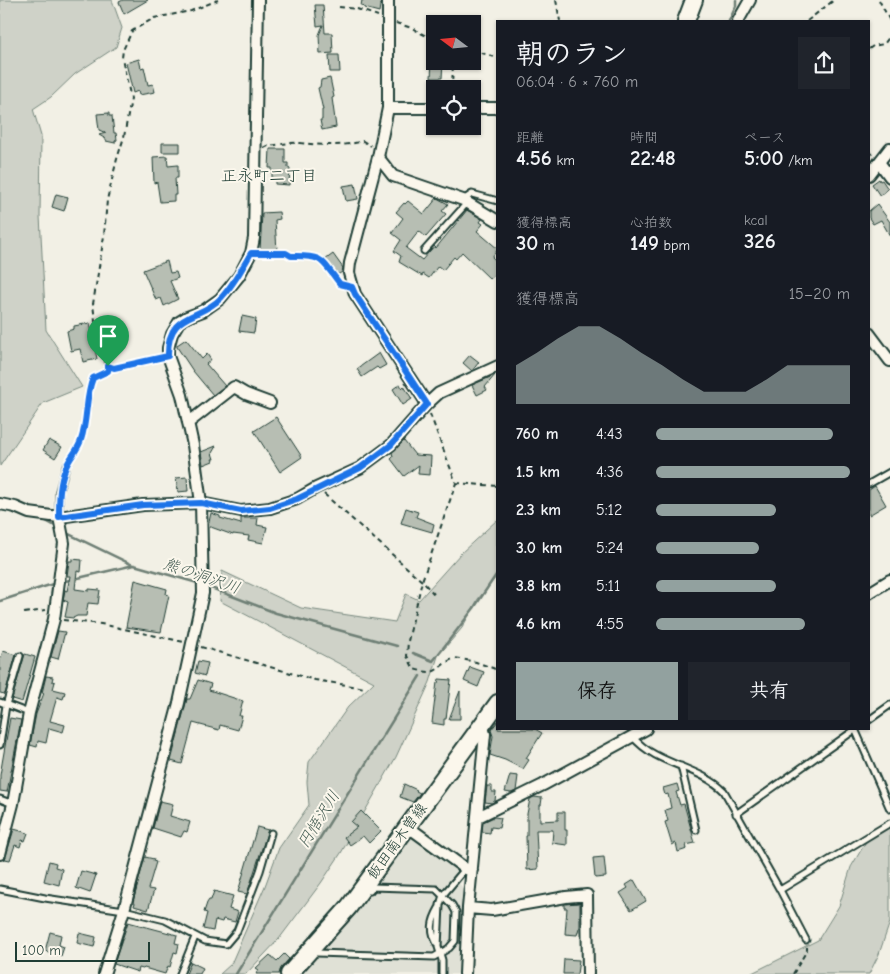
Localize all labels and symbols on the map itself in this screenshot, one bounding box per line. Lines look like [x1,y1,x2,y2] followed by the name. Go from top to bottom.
[426,15,481,70] north arrow
[221,167,317,185] district label: 正永町二丁目
[87,315,129,366] pin
[161,554,242,597] water label: 熊の洞沢川
[294,788,343,851] water label: 円悟沢川
[363,799,431,883] street label: 飯田南木曽線
[15,939,150,962] scale bar

